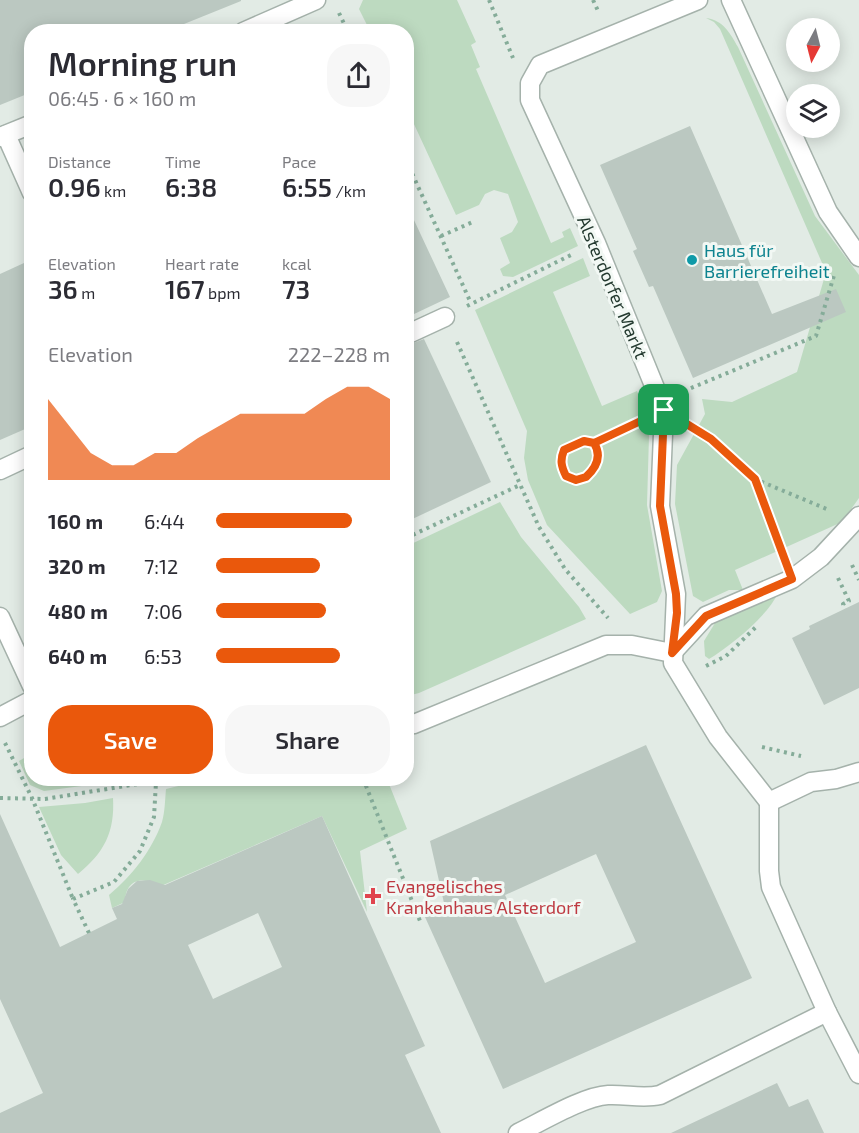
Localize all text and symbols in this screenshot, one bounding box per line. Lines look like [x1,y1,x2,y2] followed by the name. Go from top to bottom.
[786,18,840,72] north arrow
[786,18,840,138] map controls
[48,43,237,83] text: Morning run
[327,44,390,107] button: share
[786,84,840,138] button: layers
[48,86,196,110] text: 06:45 · 6 × 160 m
[48,152,111,171] text: Distance
[165,152,201,171] text: Time
[282,152,316,171] text: Pace
[48,171,101,202] text: 0.96
[165,171,217,202] text: 6:38
[282,171,332,202] text: 6:55
[101,181,126,200] text: km
[332,181,366,200] text: /km
[573,212,653,362] street label: Alsterdorfer Markt
[704,239,830,282] place label: Haus für Barrierefreiheit
[685,253,699,267] marker: Haus für Barrierefreiheit
[48,254,116,273] text: Elevation
[165,254,239,273] text: Heart rate
[282,254,311,273] text: kcal
[48,273,78,304] text: 36
[165,273,205,304] text: 167
[282,273,310,304] text: 73
[78,283,95,302] text: m
[205,283,241,302] text: bpm
[48,342,133,366] text: Elevation
[288,342,390,366] text: 222–228 m
[638,384,689,435] pin
[647,393,680,426] icon: arrive
[48,509,103,533] text: 160 m
[144,509,185,533] text: 6:44
[48,554,106,578] text: 320 m
[144,554,178,578] text: 7:12
[48,599,108,623] text: 480 m
[144,599,182,623] text: 7:06
[48,644,107,668] text: 640 m
[144,644,182,668] text: 6:53
[48,705,213,774] button: Save
[225,705,390,774] button: Share
[386,875,582,918] place label: Evangelisches Krankenhaus Alsterdorf
[364,887,382,905] marker: Evangelisches Krankenhaus Alsterdorf

